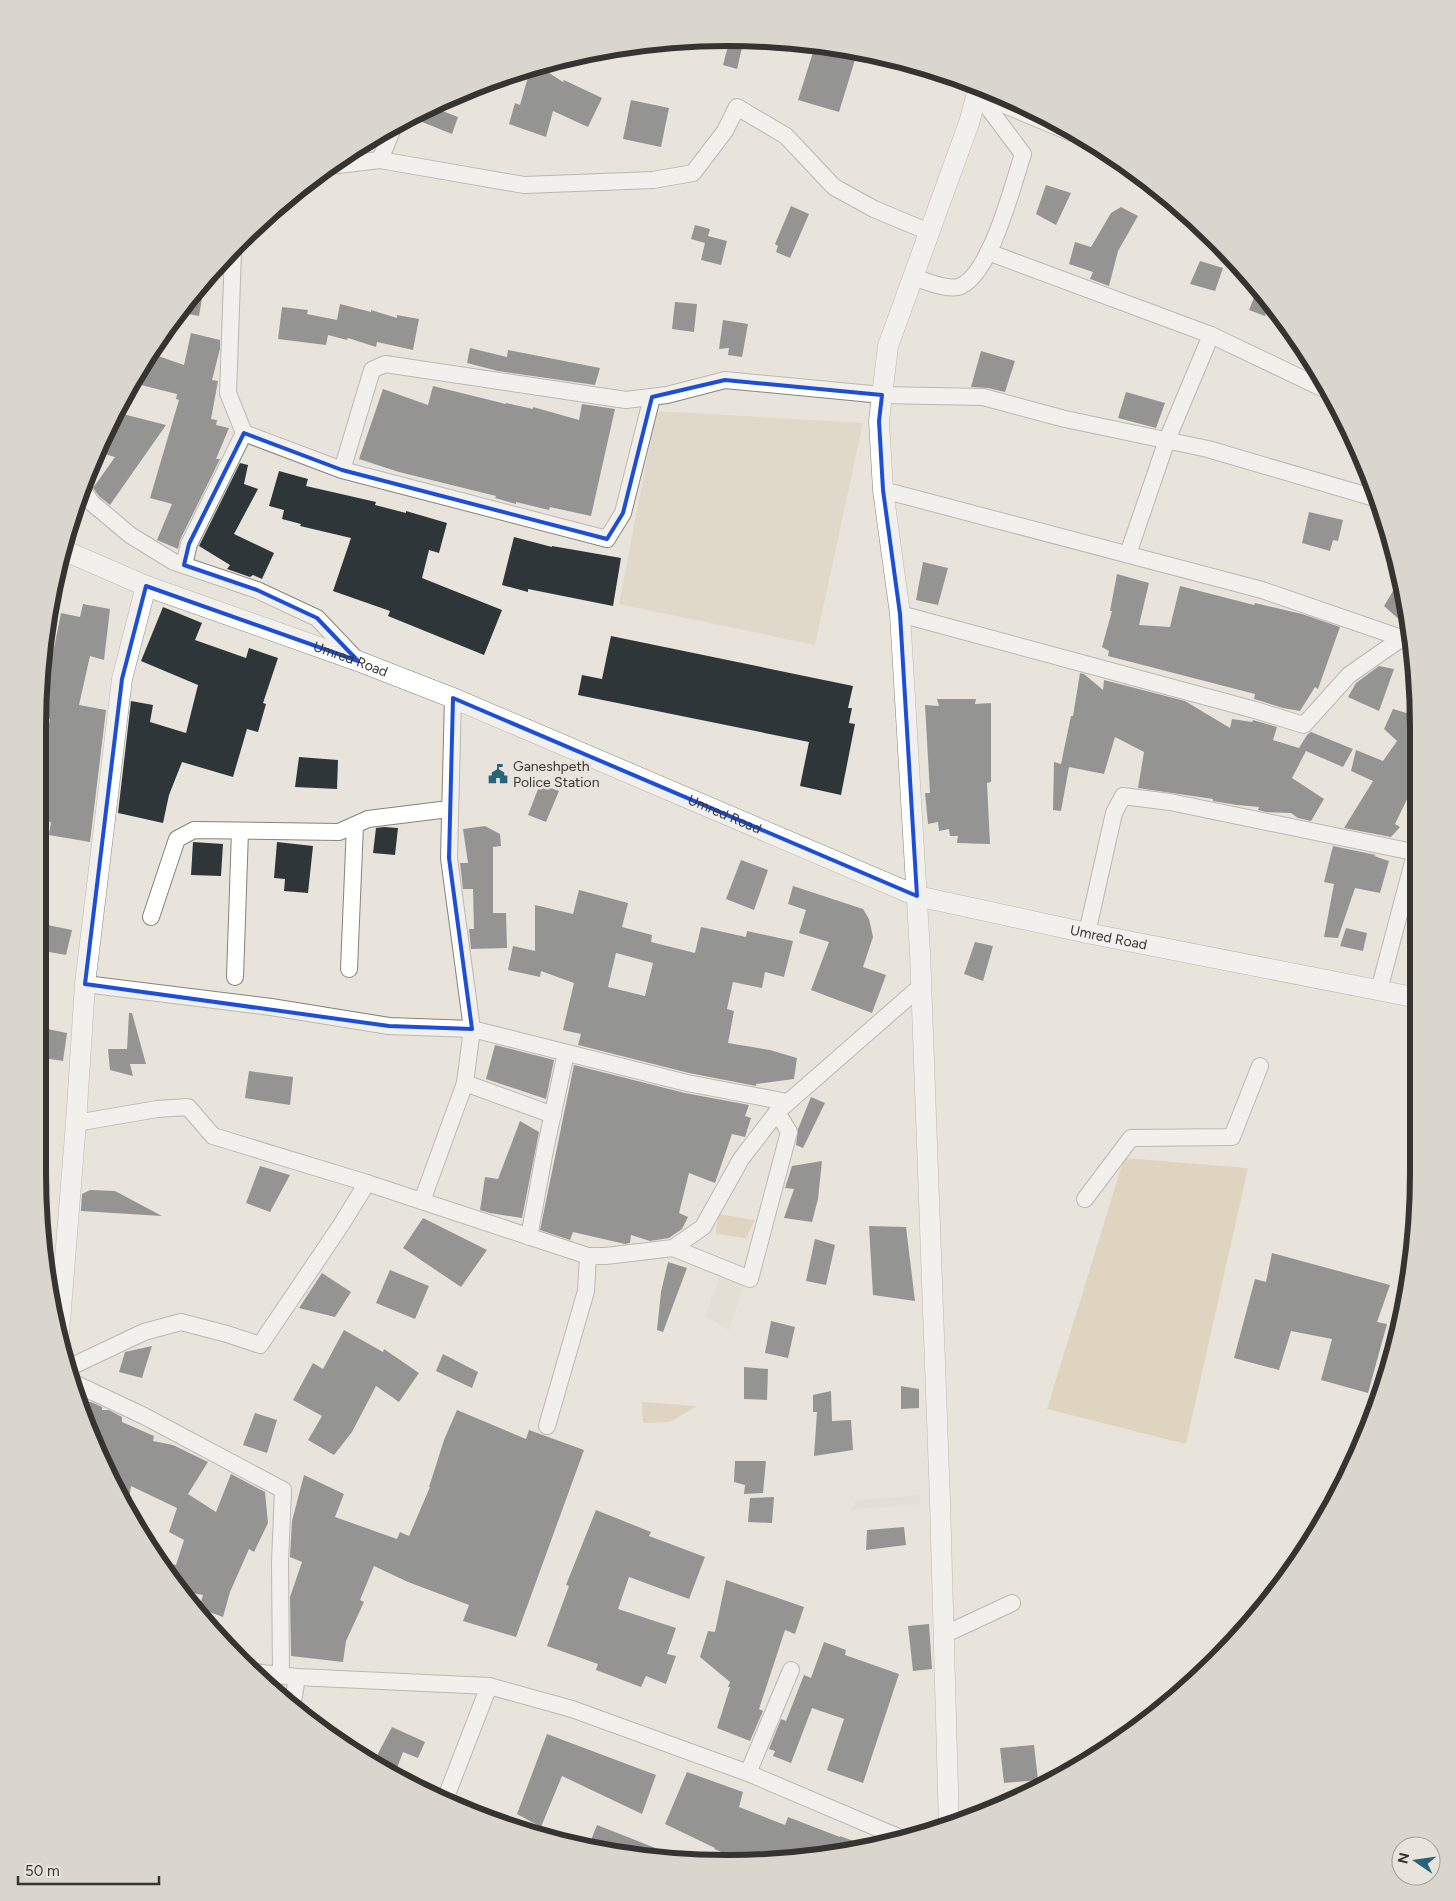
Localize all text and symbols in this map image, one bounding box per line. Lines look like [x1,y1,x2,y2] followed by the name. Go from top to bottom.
[311,637,390,680] street label: Umred Road
[513,758,600,791] place label: Ganeshpeth Police Station
[487,763,509,785] public building icon: Ganeshpeth Police Station
[685,791,764,837] street label: Umred Road
[1069,921,1149,953] street label: Umred Road
[1391,1836,1441,1886] north arrow
[1394,1851,1413,1865] text: N
[18,1854,159,1886] scale bar
[25,1862,60,1880] text: 50 m

